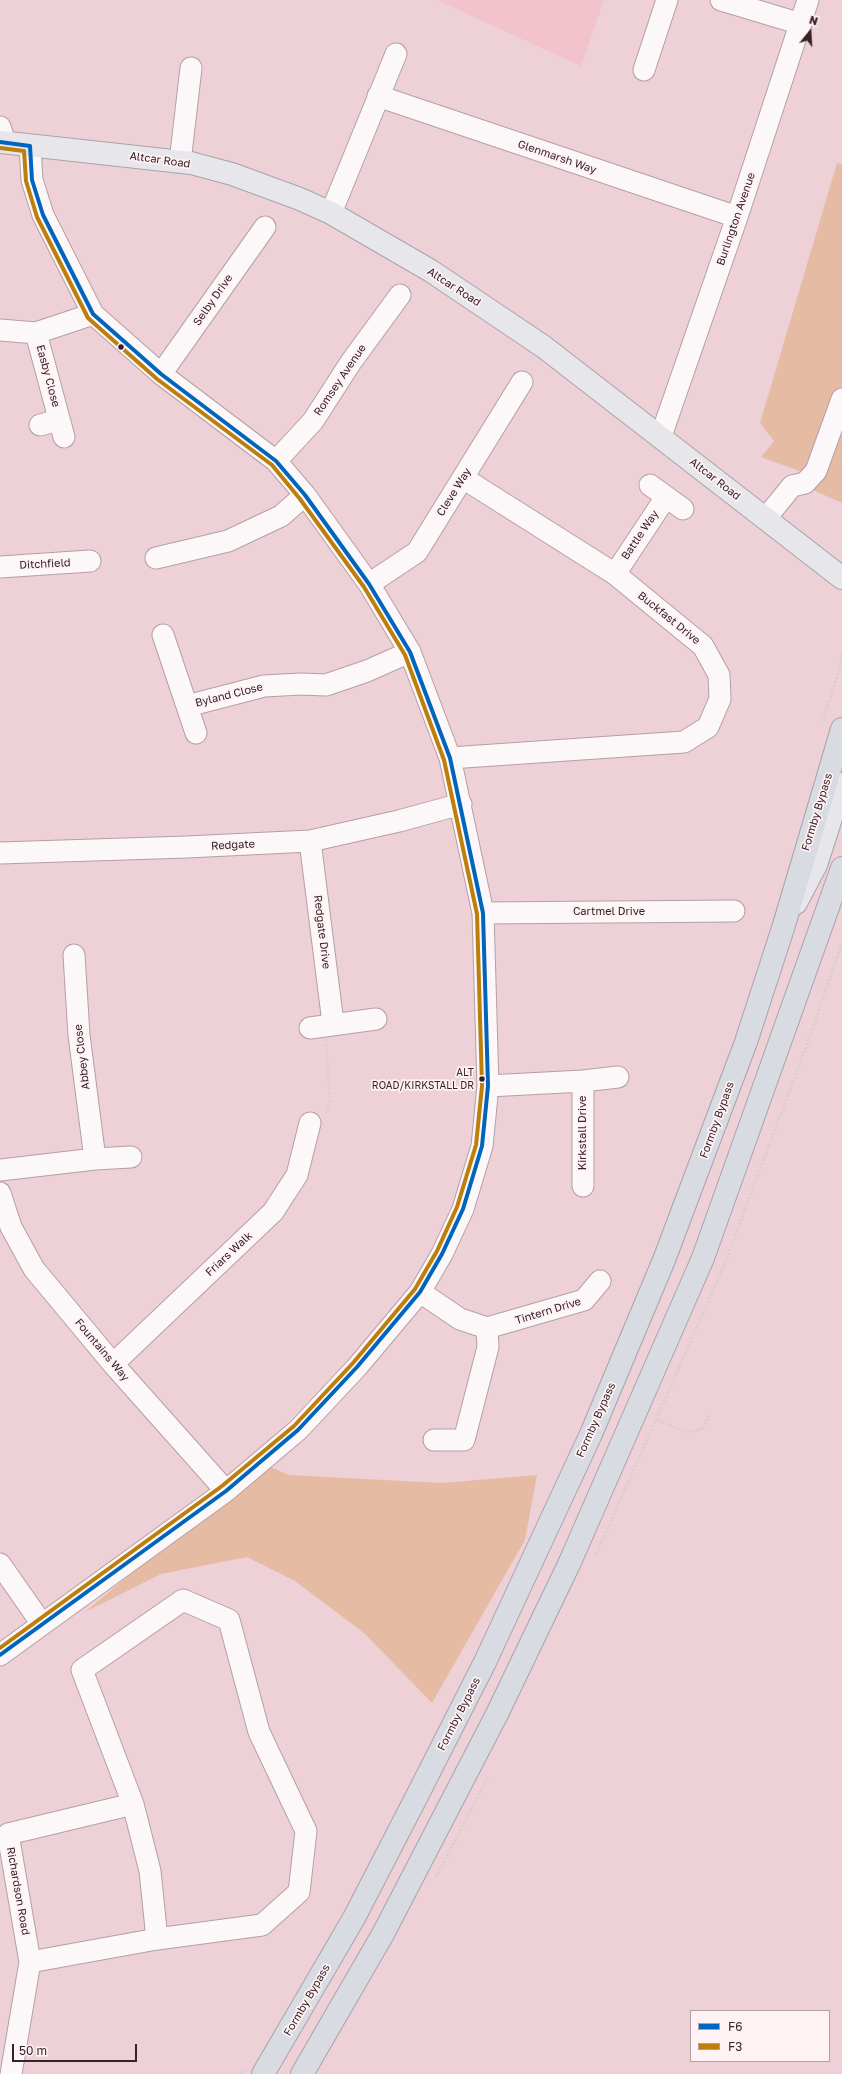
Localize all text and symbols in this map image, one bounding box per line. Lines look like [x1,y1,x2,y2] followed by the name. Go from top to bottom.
[790,12,830,52] north arrow
[808,13,820,28] text: N
[516,137,598,177] street label: Glenmarsh Way
[129,149,191,171] street label: Altcar Road
[714,171,758,267] street label: Burlington Avenue
[425,265,483,309] street label: Altcar Road
[190,272,236,328] street label: Selby Drive
[116,342,126,352] unlabelled marker
[311,342,369,418] street label: Romsey Avenue
[33,343,63,409] street label: Easby Close
[687,455,743,503] street label: Altcar Road
[434,465,474,519] street label: Cleve Way
[619,508,661,562] street label: Battle Way
[19,556,71,572] street label: Ditchfield
[635,589,703,647] street label: Buckfast Drive
[194,680,264,710] street label: Byland Close
[799,772,835,852] street label: Formby Bypass
[211,837,255,853] street label: Redgate
[311,894,333,970] street label: Redgate Drive
[573,905,645,919] street label: Cartmel Drive
[71,1024,93,1090] street label: Abbey Close
[372,1067,474,1090] place label: ALT ROAD/KIRKSTALL DR
[477,1074,487,1084] marker: ALT ROAD/KIRKSTALL DR
[697,1080,737,1160] street label: Formby Bypass
[576,1096,590,1170] street label: Kirkstall Drive
[203,1229,255,1279] street label: Friars Walk
[513,1295,583,1327] street label: Tintern Drive
[72,1316,132,1384] street label: Fountains Way
[574,1381,618,1459] street label: Formby Bypass
[435,1675,483,1753] street label: Formby Bypass
[4,1846,32,1936] street label: Richardson Road
[281,1962,333,2038] street label: Formby Bypass
[690,2010,830,2062] legend
[728,2019,742,2034] text: F6
[14,2036,139,2062] scale bar
[728,2039,742,2054] text: F3
[19,2043,47,2058] text: 50 m

